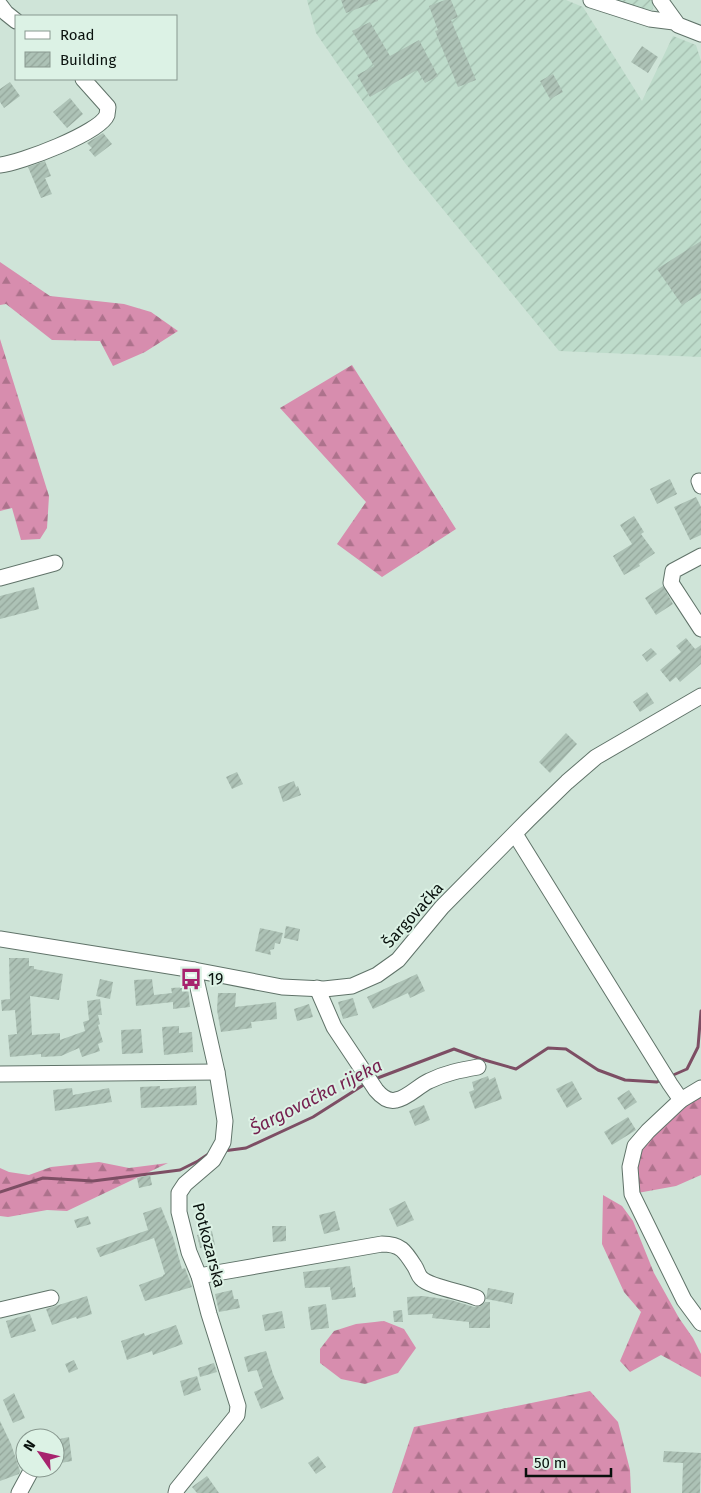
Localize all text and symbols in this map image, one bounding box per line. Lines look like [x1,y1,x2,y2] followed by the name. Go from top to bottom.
[15,15,178,80] legend
[60,26,95,44] text: Road
[60,51,116,69] text: Building
[378,878,447,952] street label: Šargovačka
[178,966,204,992] bus stop icon: 19
[208,970,223,989] place label: 19
[245,1054,386,1140] water label: Šargovačka rijeka
[189,1201,229,1289] street label: Potkozarska
[15,1428,65,1478] north arrow
[20,1437,39,1455] text: N
[526,1446,611,1478] scale bar
[534,1454,567,1472] text: 50 m

